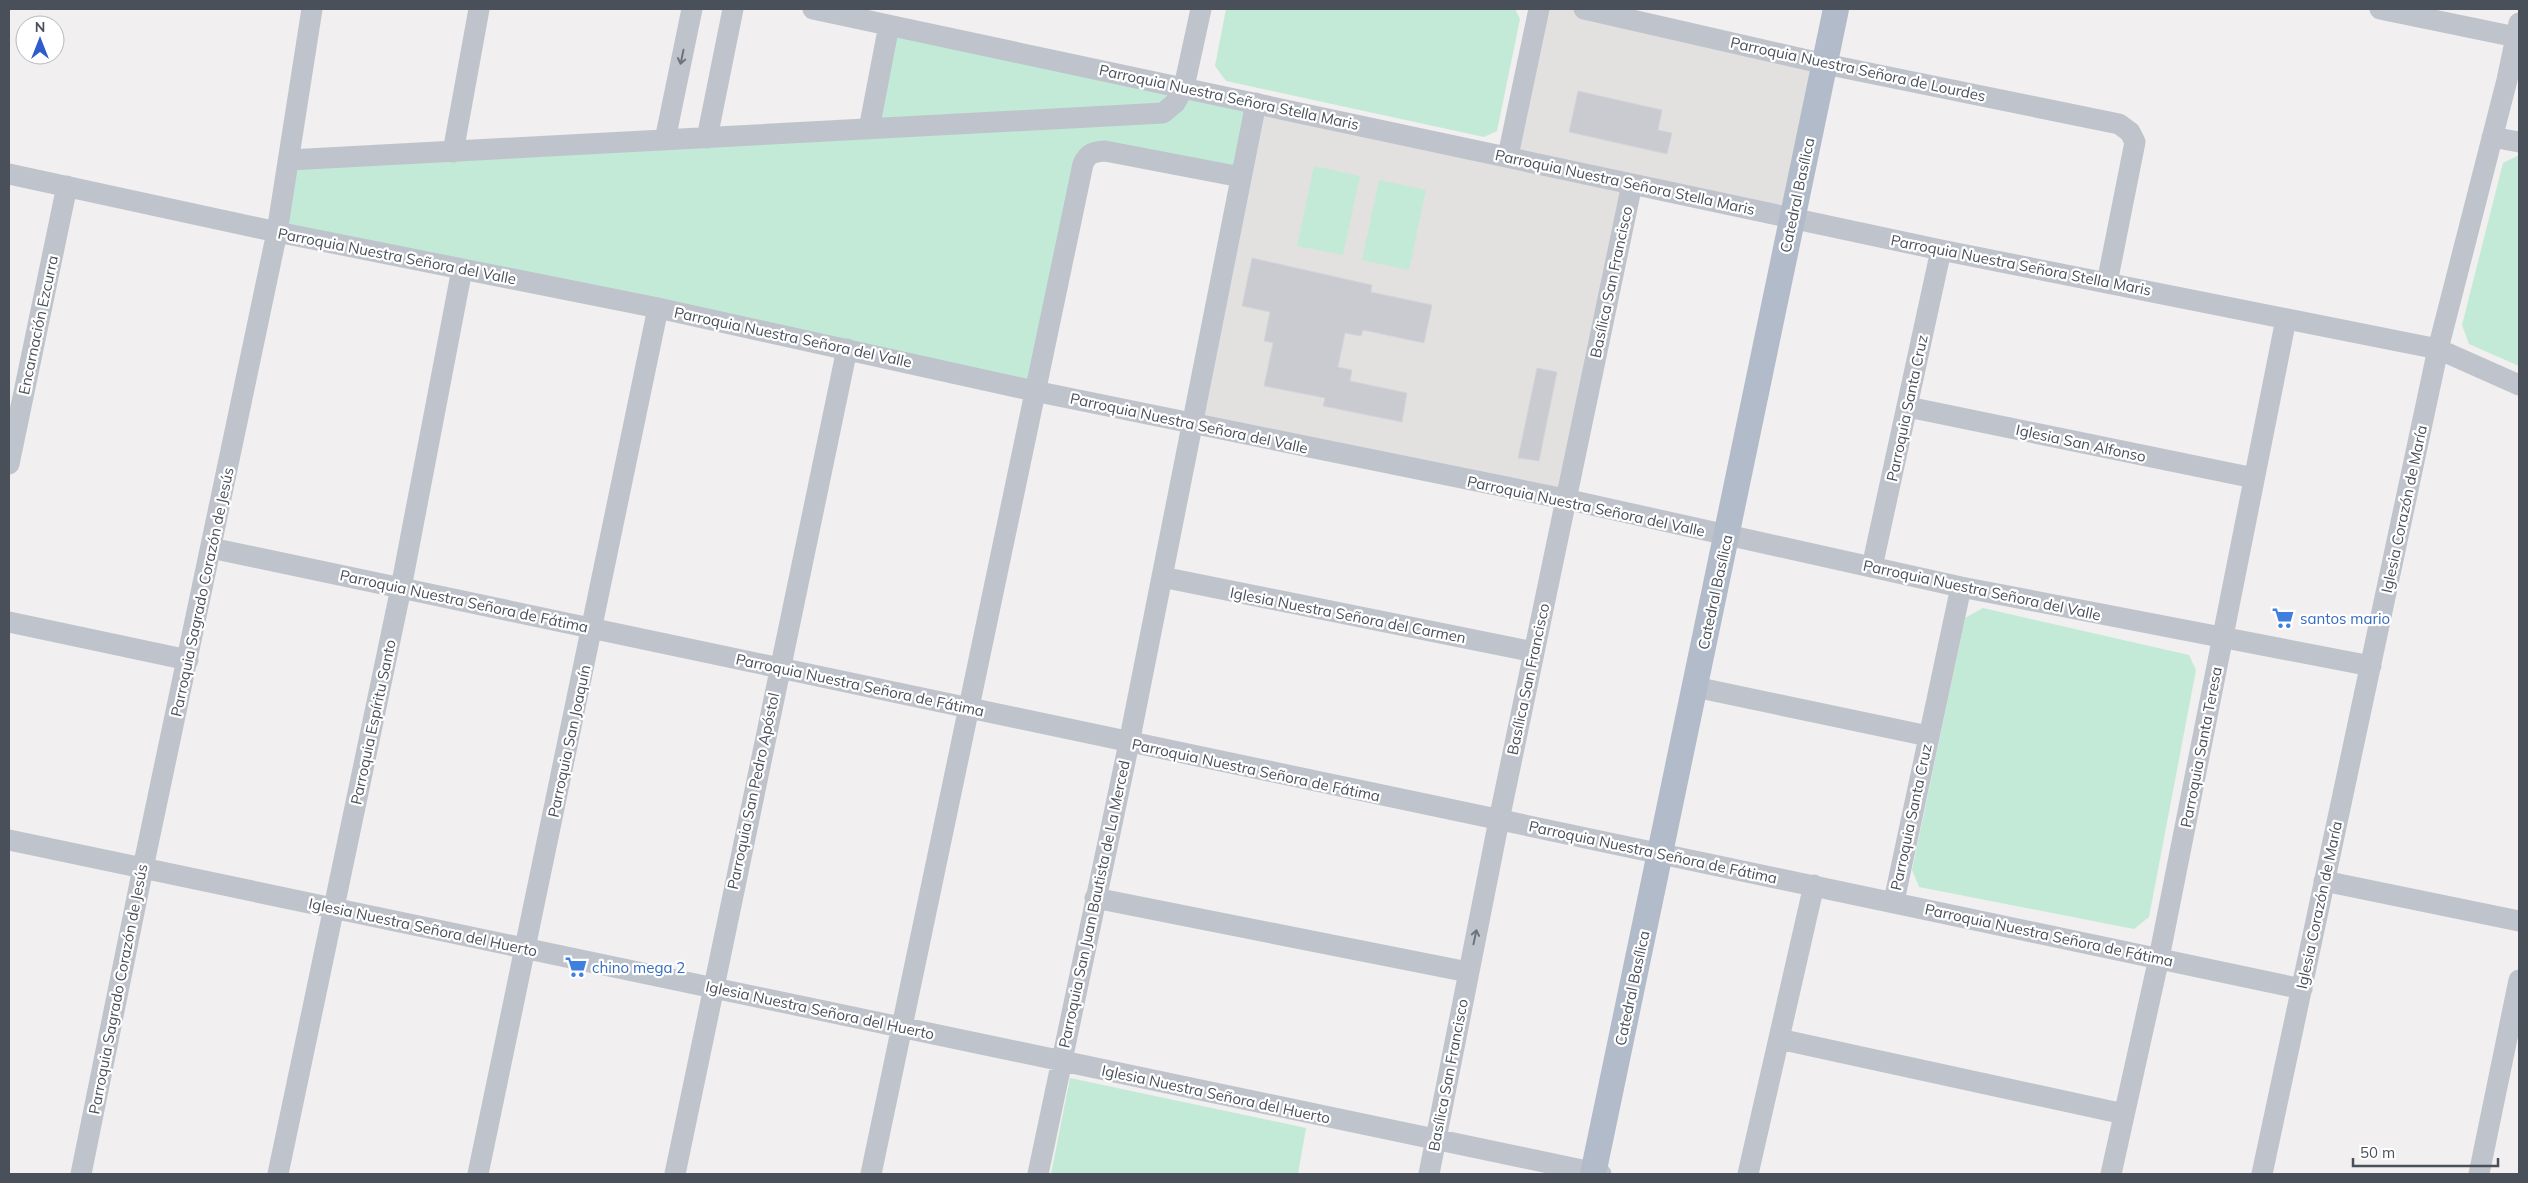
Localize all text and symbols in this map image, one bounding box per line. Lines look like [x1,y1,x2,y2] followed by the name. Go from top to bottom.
[15,15,65,65] north arrow
[35,18,45,36] text: N
[1729,33,1987,105] street label: Parroquia Nuestra Señora de Lourdes
[677,48,687,64] one-way arrow
[1097,60,1361,134] street label: Parroquia Nuestra Señora Stella Maris
[1776,136,1818,254] street label: Catedral Basílica
[1493,145,1757,219] street label: Parroquia Nuestra Señora Stella Maris
[1586,204,1636,360] street label: Basílica San Francisco
[276,224,518,288] street label: Parroquia Nuestra Señora del Valle
[1889,230,2153,300] street label: Parroquia Nuestra Señora Stella Maris
[14,254,62,396] street label: Encarnación Ezcurra
[672,302,914,372] street label: Parroquia Nuestra Señora del Valle
[1882,333,1932,483] street label: Parroquia Santa Cruz
[1068,388,1310,458] street label: Parroquia Nuestra Señora del Valle
[2014,420,2148,466] street label: Iglesia San Alfonso
[2377,423,2431,595] street label: Iglesia Corazón de María
[166,466,238,718] street label: Parroquia Sagrado Corazón de Jesús
[1465,471,1707,541] street label: Parroquia Nuestra Señora del Valle
[1694,533,1736,651] street label: Catedral Basílica
[1861,555,2103,625] street label: Parroquia Nuestra Señora del Valle
[338,565,590,637] street label: Parroquia Nuestra Señora de Fátima
[1228,583,1468,647] street label: Iglesia Nuestra Señora del Carmen
[1503,601,1553,757] street label: Basílica San Francisco
[2270,605,2296,631] supermarket icon: santos mario
[2300,609,2390,628] place label: santos mario
[346,638,400,806] street label: Parroquia Espíritu Santo
[734,649,986,721] street label: Parroquia Nuestra Señora de Fátima
[544,663,594,819] street label: Parroquia San Joaquín
[2176,665,2226,829] street label: Parroquia Santa Teresa
[723,691,783,891] street label: Parroquia San Pedro Apóstol
[1130,734,1382,806] street label: Parroquia Nuestra Señora de Fátima
[1886,742,1936,892] street label: Parroquia Santa Cruz
[1054,759,1134,1049] street label: Parroquia San Juan Bautista de La Merced
[1527,816,1779,888] street label: Parroquia Nuestra Señora de Fátima
[2292,819,2346,991] street label: Iglesia Corazón de María
[84,862,152,1116] street label: Parroquia Sagrado Corazón de Jesús
[307,893,539,961] street label: Iglesia Nuestra Señora del Huerto
[1923,899,2175,971] street label: Parroquia Nuestra Señora de Fátima
[1611,929,1653,1047] street label: Catedral Basílica
[1470,930,1480,946] one-way arrow
[563,954,589,980] supermarket icon: chino mega 2
[592,958,685,977] place label: chino mega 2
[704,976,936,1044] street label: Iglesia Nuestra Señora del Huerto
[1424,997,1472,1153] street label: Basílica San Francisco
[1100,1060,1332,1128] street label: Iglesia Nuestra Señora del Huerto
[2353,1136,2498,1168] scale bar
[2360,1143,2395,1162] text: 50 m

